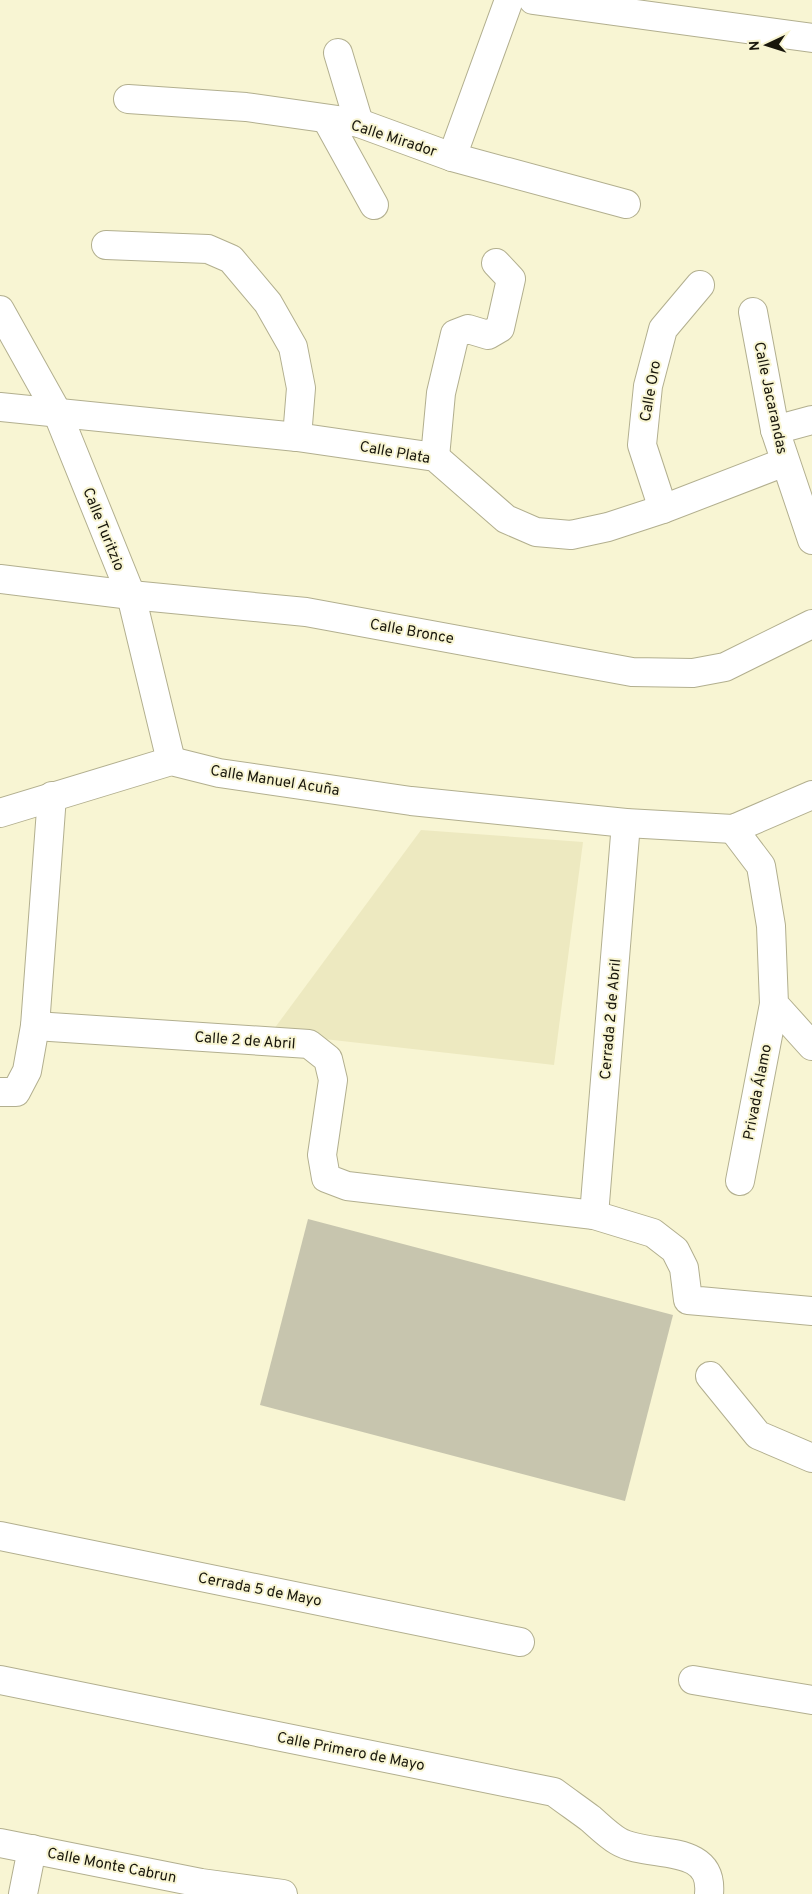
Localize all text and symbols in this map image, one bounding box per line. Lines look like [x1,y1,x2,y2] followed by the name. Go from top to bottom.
[742,20,792,70] north arrow
[747,40,764,51] text: N
[348,117,439,162] street label: Calle Mirador
[748,340,791,456] street label: Calle Jacarandas
[637,359,666,423] street label: Calle Oro
[358,438,432,469] street label: Calle Plata
[77,485,128,574] street label: Calle Turitzio
[368,616,455,649] street label: Calle Bronce
[209,762,341,801] street label: Calle Manuel Acuña
[597,958,626,1080] street label: Cerrada 2 de Abril
[194,1028,296,1055] street label: Calle 2 de Abril
[739,1043,777,1142] street label: Privada Álamo
[196,1569,323,1612] street label: Cerrada 5 de Mayo
[275,1729,426,1776] street label: Calle Primero de Mayo
[45,1845,178,1888] street label: Calle Monte Cabrun

